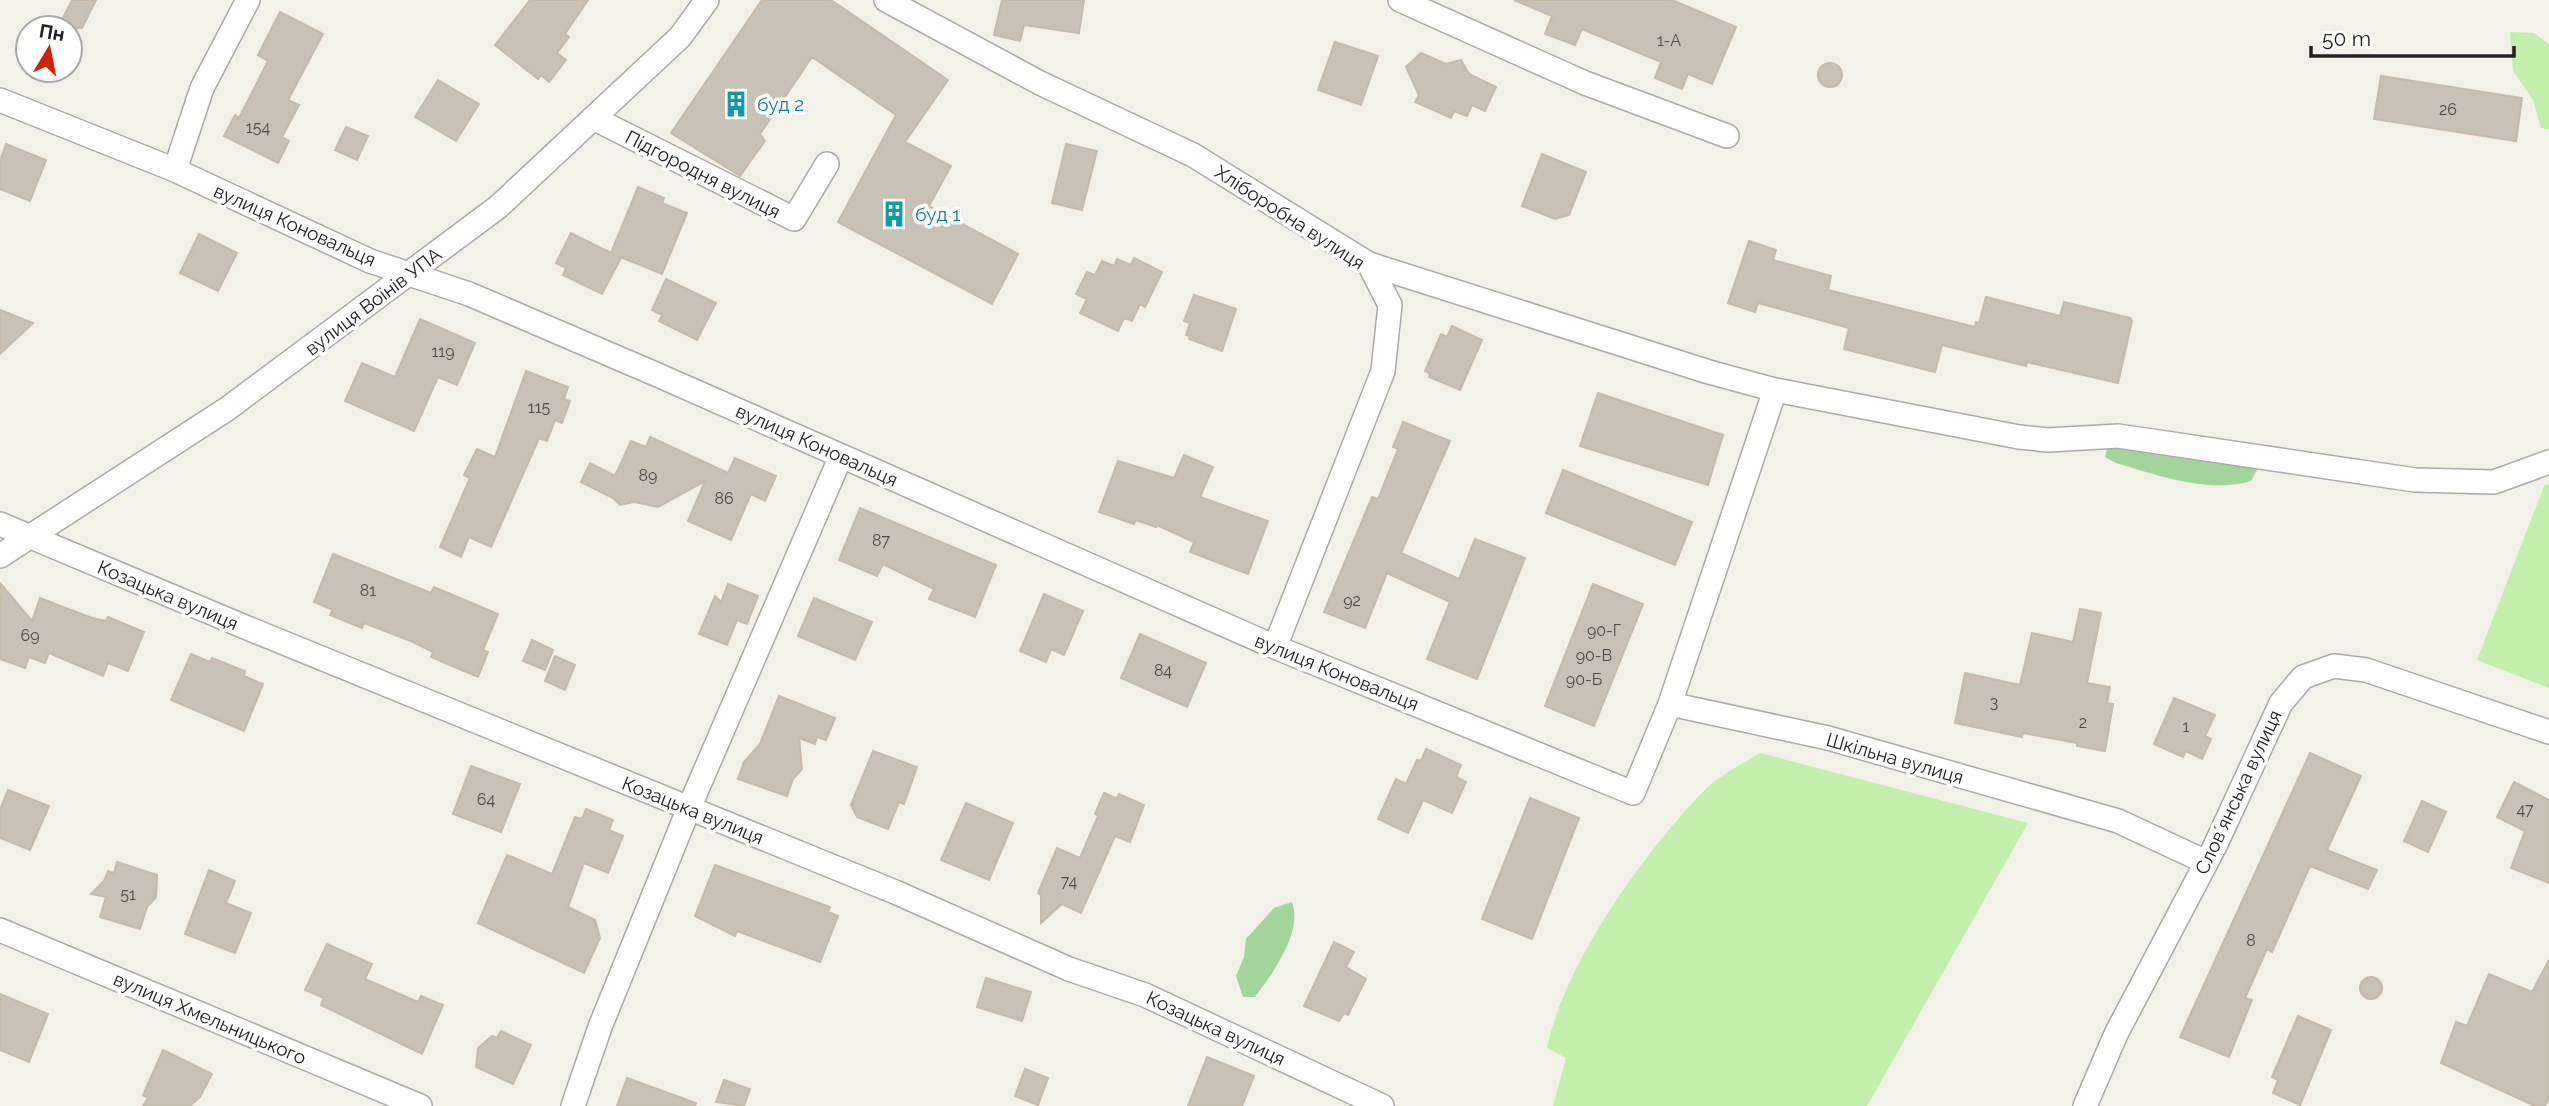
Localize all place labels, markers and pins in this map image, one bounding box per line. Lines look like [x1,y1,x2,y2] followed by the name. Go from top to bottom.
[721,89,751,119] building icon: буд 2
[757,93,804,115] place label: буд 2
[879,199,909,229] building icon: буд 1
[915,203,961,225] place label: буд 1

